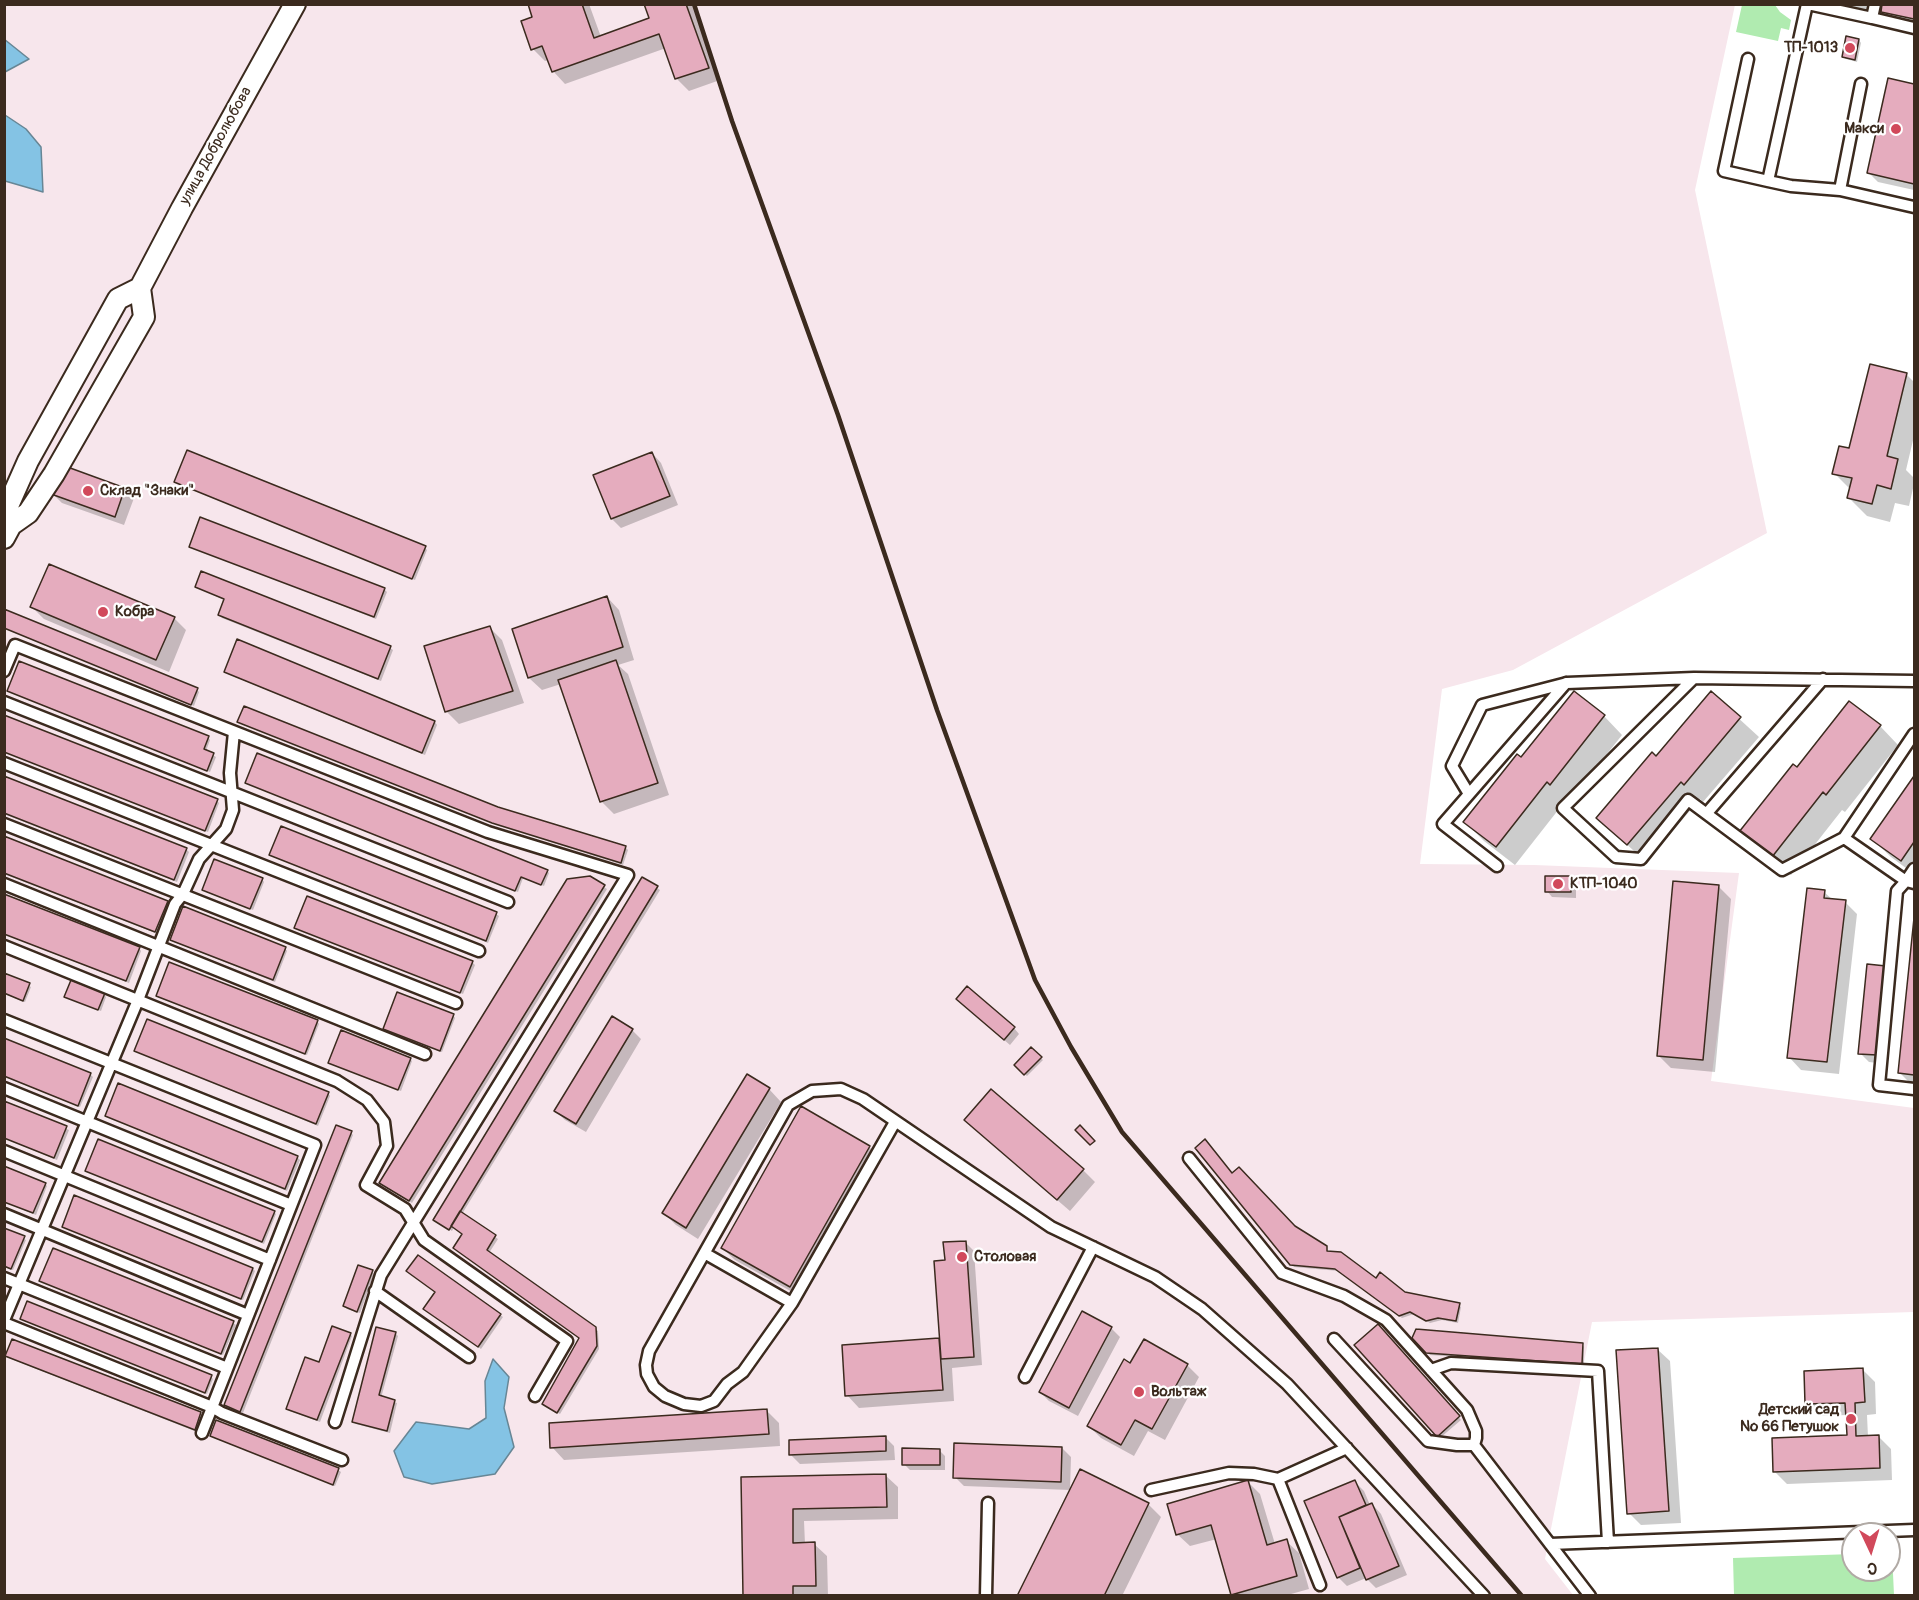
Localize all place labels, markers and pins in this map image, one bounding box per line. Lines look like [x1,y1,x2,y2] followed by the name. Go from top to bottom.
[1784,39,1838,57] place label: ТП-1013
[1843,41,1857,55] marker: ТП-1013
[1844,120,1884,138] place label: Макси
[1889,122,1903,136] marker: Макси
[100,482,194,500] place label: Склад "Знаки"
[81,484,95,498] marker: Склад "Знаки"
[115,603,154,621] place label: Кобра
[96,605,110,619] marker: Кобра
[1570,875,1637,893] place label: КТП-1040
[1551,877,1565,891] marker: КТП-1040
[974,1248,1036,1266] place label: Столовая
[955,1250,969,1264] marker: Столовая
[1151,1383,1206,1401] place label: Вольтаж
[1132,1385,1146,1399] marker: Вольтаж
[1740,1401,1839,1436] place label: Детский сад № 66 Петушок
[1844,1412,1858,1426] marker: Детский сад № 66 Петушок

